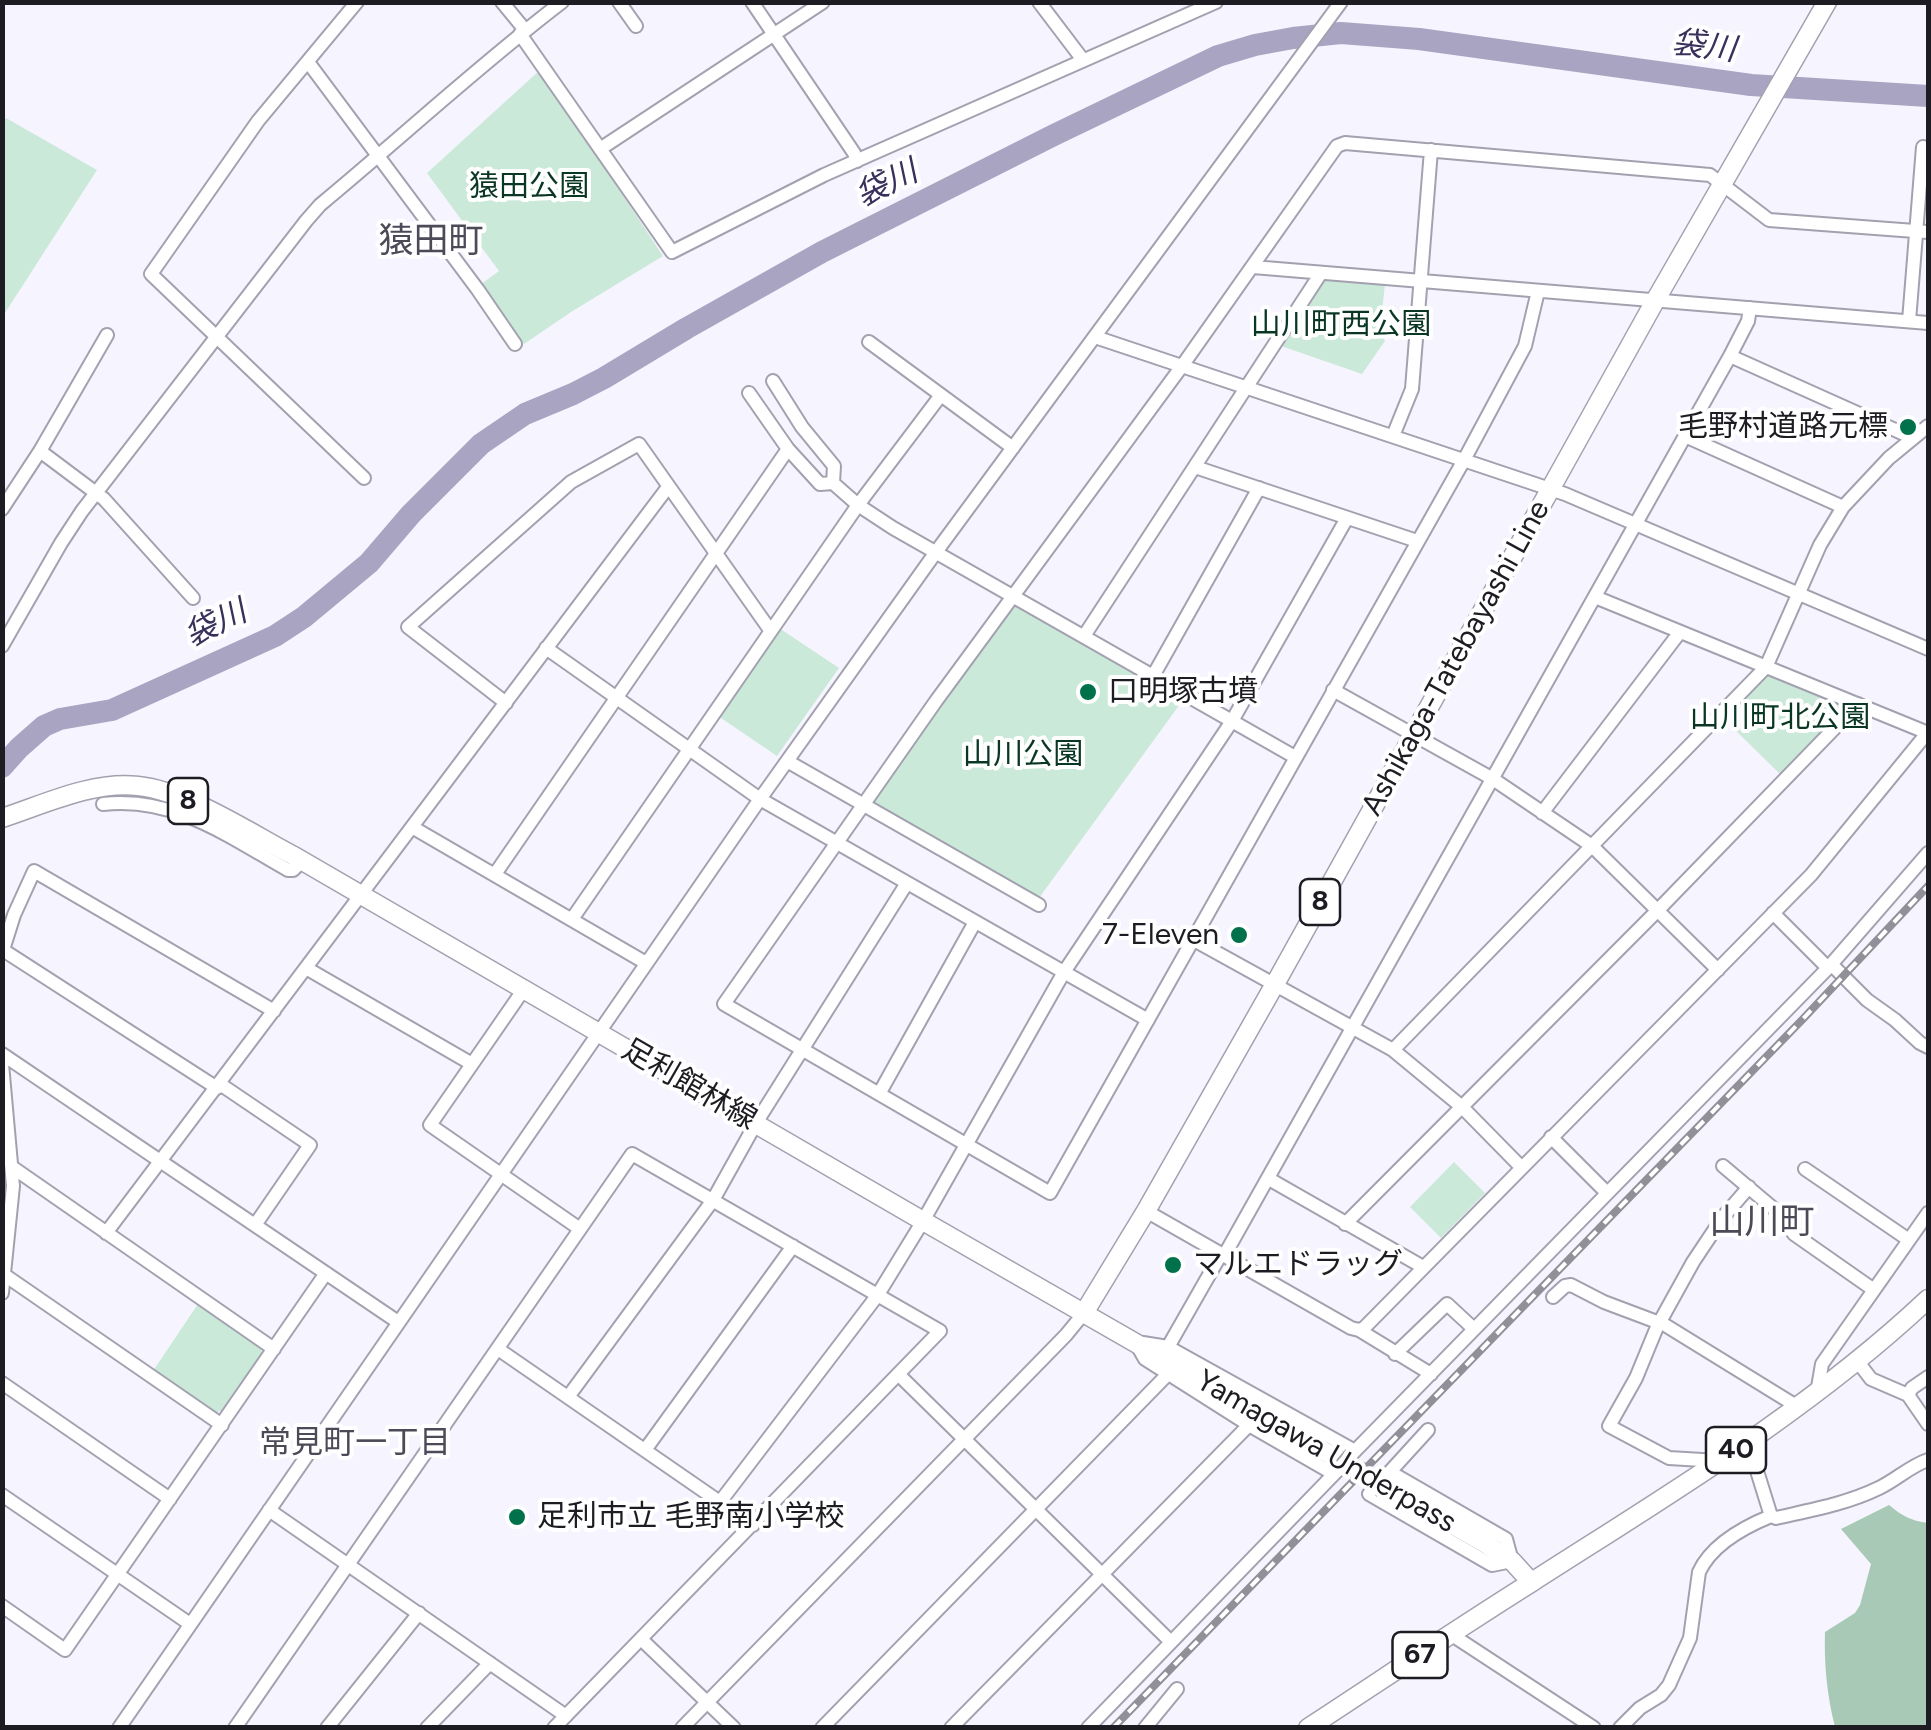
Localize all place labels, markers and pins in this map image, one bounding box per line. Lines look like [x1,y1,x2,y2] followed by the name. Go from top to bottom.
[1678,409,1888,445] place label: 毛野村道路元標
[1897,416,1919,438] marker: 毛野村道路元標
[1108,674,1258,710] place label: 口明塚古墳
[1077,681,1099,703] marker: 口明塚古墳
[1102,917,1219,953] place label: 7-Eleven
[1228,924,1250,946] marker: 7-Eleven
[1193,1247,1403,1283] place label: マルエドラッグ
[1162,1254,1184,1276] marker: マルエドラッグ
[537,1499,844,1535] place label: 足利市立 毛野南小学校
[506,1506,528,1528] marker: 足利市立 毛野南小学校

